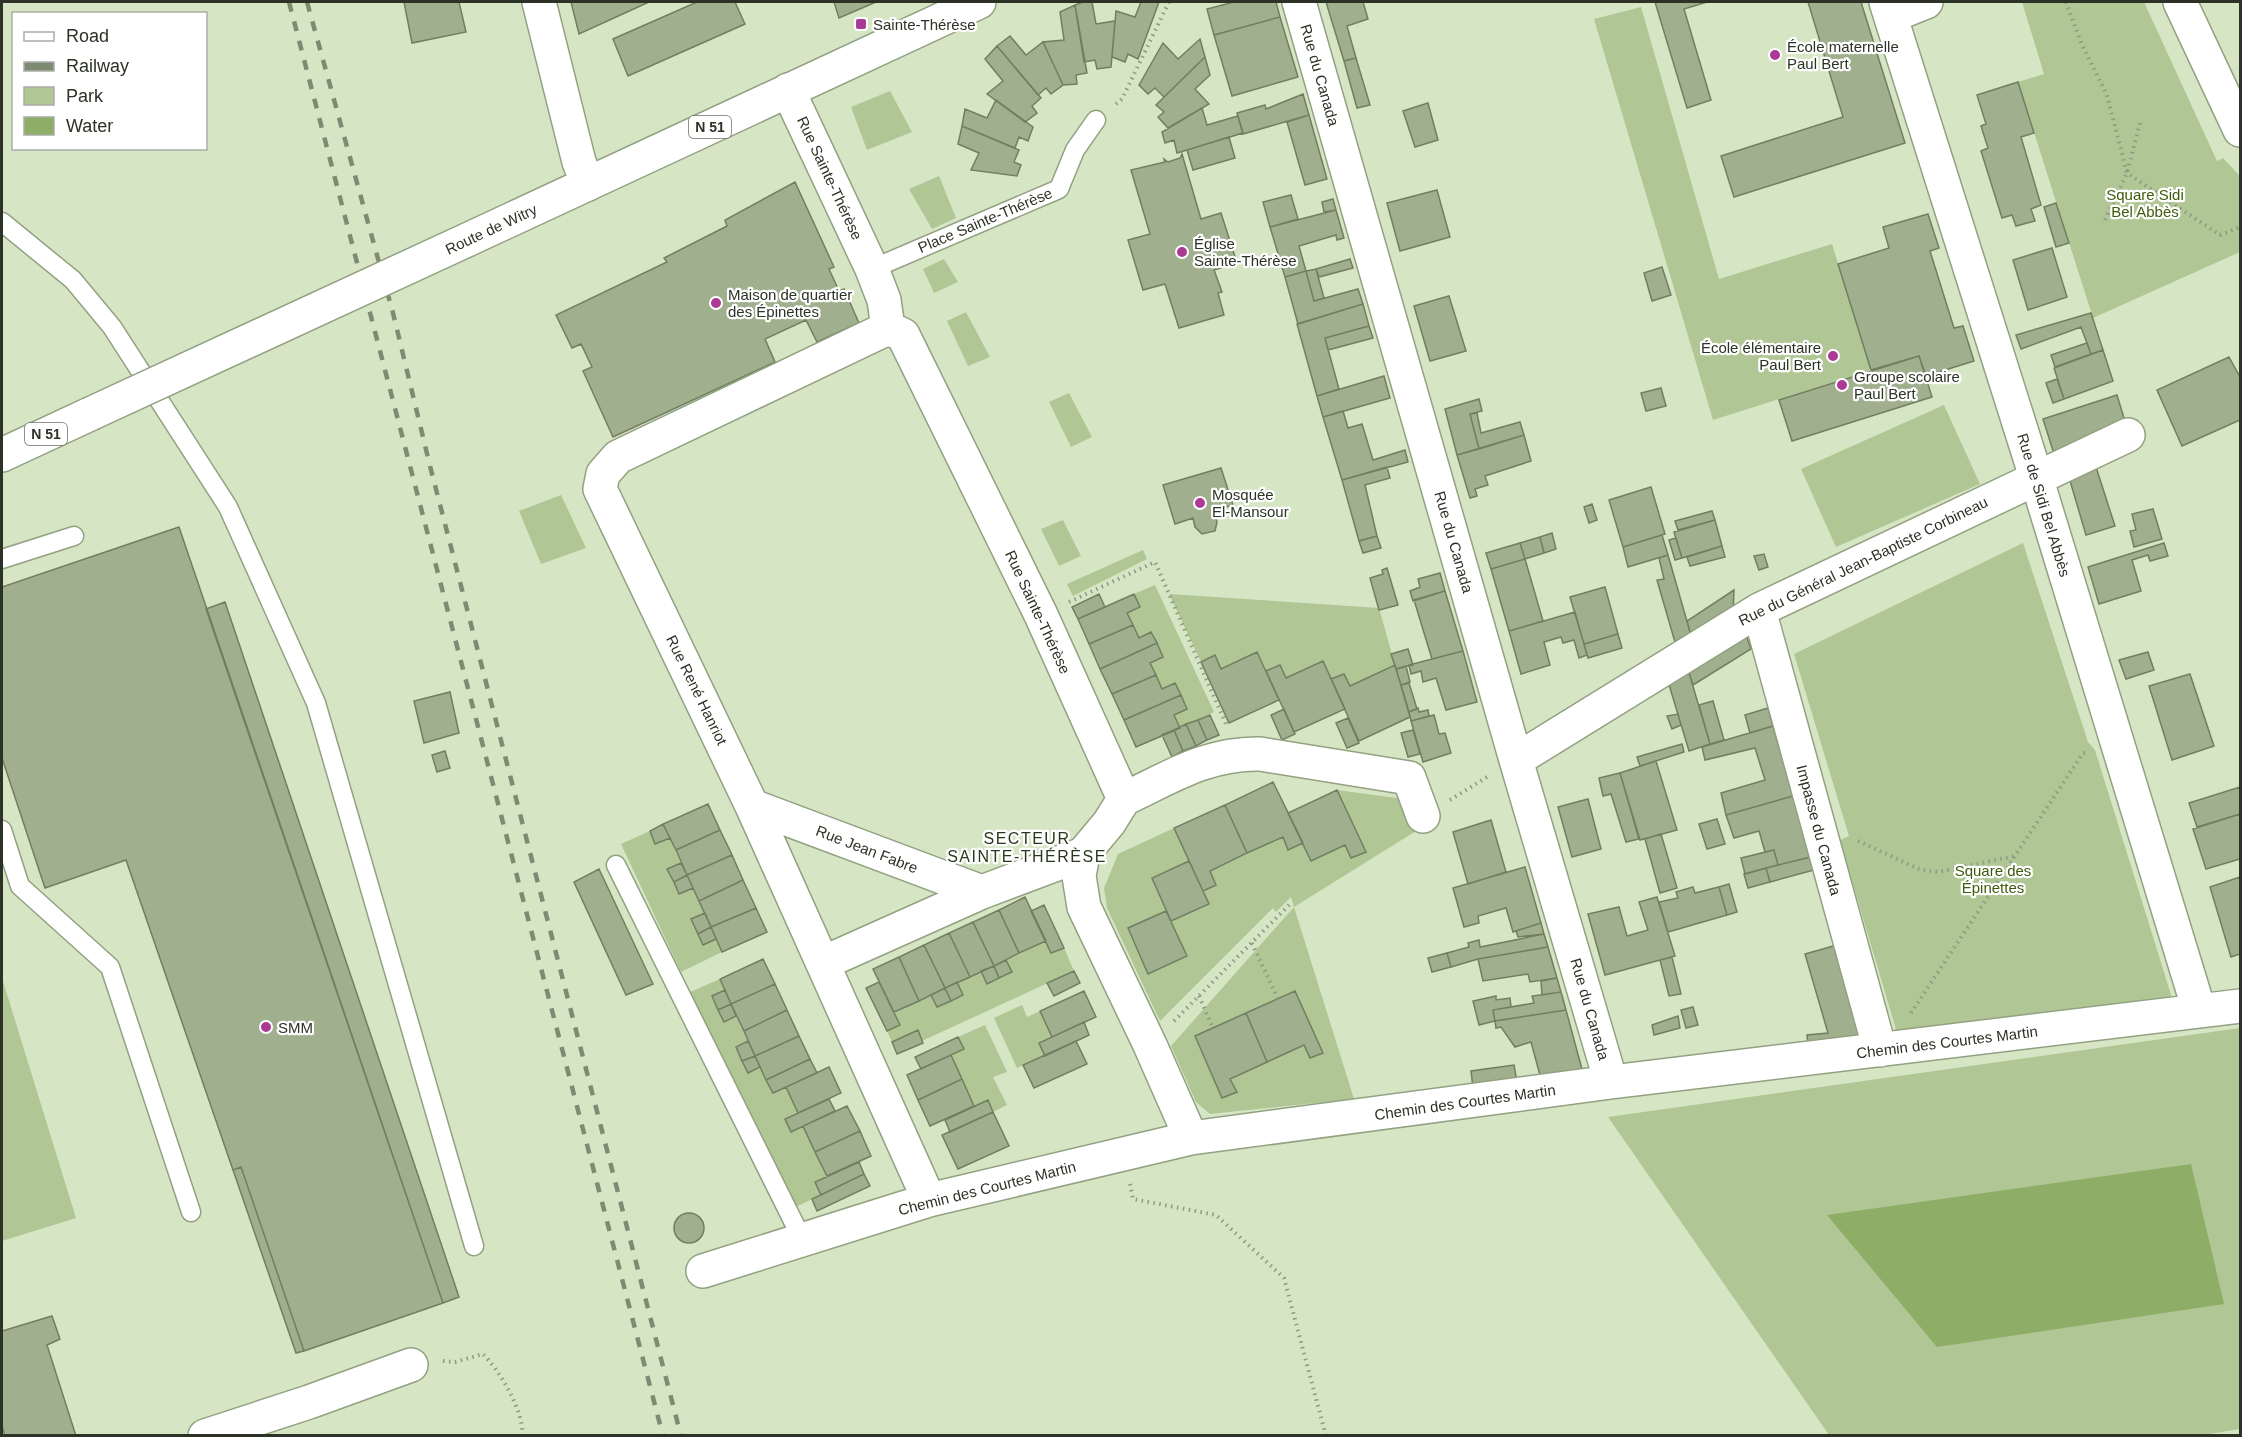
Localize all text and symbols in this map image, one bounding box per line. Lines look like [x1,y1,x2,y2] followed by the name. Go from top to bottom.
[12,12,207,150] legend
[873,16,976,33] place label: Sainte-Thérèse
[854,17,868,31] marker: Sainte-Thérèse
[1297,22,1343,128] street label: Rue du Canada
[66,26,109,46] text: Road
[1787,38,1899,72] place label: École maternelle Paul Bert
[1768,48,1782,62] marker: École maternelle Paul Bert
[66,56,129,76] text: Railway
[66,86,104,106] text: Park
[794,114,866,242] street label: Rue Sainte-Thérèse
[66,116,113,136] text: Water
[689,116,731,138] road number: N 51
[915,184,1055,256] street label: Place Sainte-Thérèse
[2106,186,2184,220] park label: Square Sidi Bel Abbès
[442,200,540,258] street label: Route de Witry
[1194,235,1297,269] place label: Église Sainte-Thérèse
[1175,245,1189,259] marker: Église Sainte-Thérèse
[728,286,852,320] place label: Maison de quartier des Épinettes
[709,296,723,310] marker: Maison de quartier des Épinettes
[1701,339,1822,373] place label: École élémentaire Paul Bert
[1826,349,1840,363] marker: École élémentaire Paul Bert
[1854,368,1960,402] place label: Groupe scolaire Paul Bert
[1835,378,1849,392] marker: Groupe scolaire Paul Bert
[25,423,67,445] road number: N 51
[2014,431,2074,579] street label: Rue de Sidi Bel Abbès
[1212,486,1289,520] place label: Mosquée El-Mansour
[1431,489,1477,595] street label: Rue du Canada
[1736,493,1990,629] street label: Rue du Général Jean-Baptiste Corbineau
[1193,496,1207,510] marker: Mosquée El-Mansour
[1002,548,1074,676] street label: Rue Sainte-Thérèse
[663,632,731,748] street label: Rue René Hanriot
[1793,763,1845,898] street label: Impasse du Canada
[814,822,920,876] street label: Rue Jean Fabre
[947,830,1107,865] district label: SECTEUR SAINTE-THÉRÈSE
[1955,862,2031,896] park label: Square des Épinettes
[1567,956,1613,1062] street label: Rue du Canada
[278,1019,313,1036] place label: SMM
[259,1020,273,1034] marker: SMM
[1855,1022,2039,1062] street label: Chemin des Courtes Martin
[1373,1081,1557,1123] street label: Chemin des Courtes Martin
[896,1158,1078,1218] street label: Chemin des Courtes Martin

